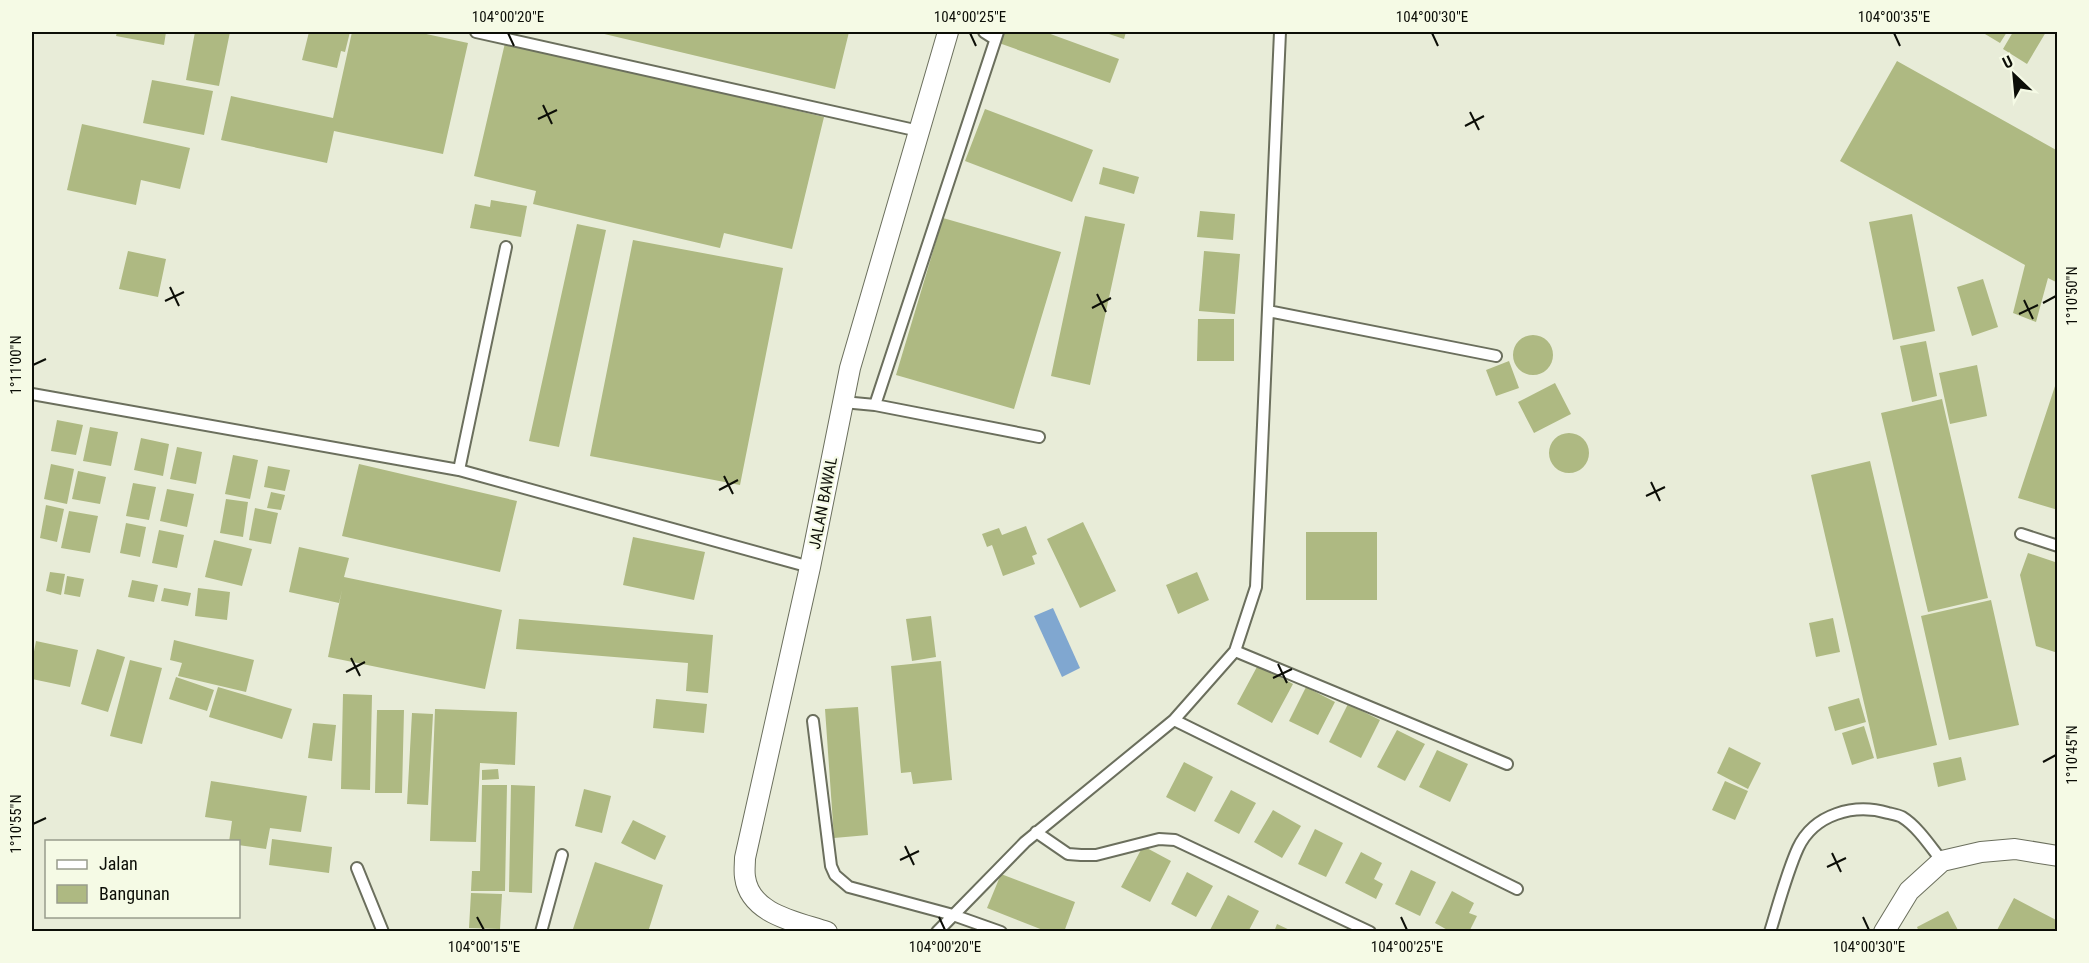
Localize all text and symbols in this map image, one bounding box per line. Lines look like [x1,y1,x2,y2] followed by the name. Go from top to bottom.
[472,8,544,26] text: 104°00'20"E
[934,8,1006,26] text: 104°00'25"E
[1396,8,1468,26] text: 104°00'30"E
[1858,8,1930,26] text: 104°00'35"E
[1984,45,2044,105] north arrow
[1999,51,2016,73] text: U
[2063,266,2081,326] text: 1°10'50"N
[7,335,25,395] text: 1°11'00"N
[805,455,841,551] street label: JALAN BAWAL
[2063,725,2081,785] text: 1°10'45"N
[7,794,25,854] text: 1°10'55"N
[45,840,240,918] legend
[99,853,138,874] text: Jalan
[99,883,170,904] text: Bangunan
[448,938,520,956] text: 104°00'15"E
[909,938,981,956] text: 104°00'20"E
[1371,938,1443,956] text: 104°00'25"E
[1833,938,1905,956] text: 104°00'30"E

